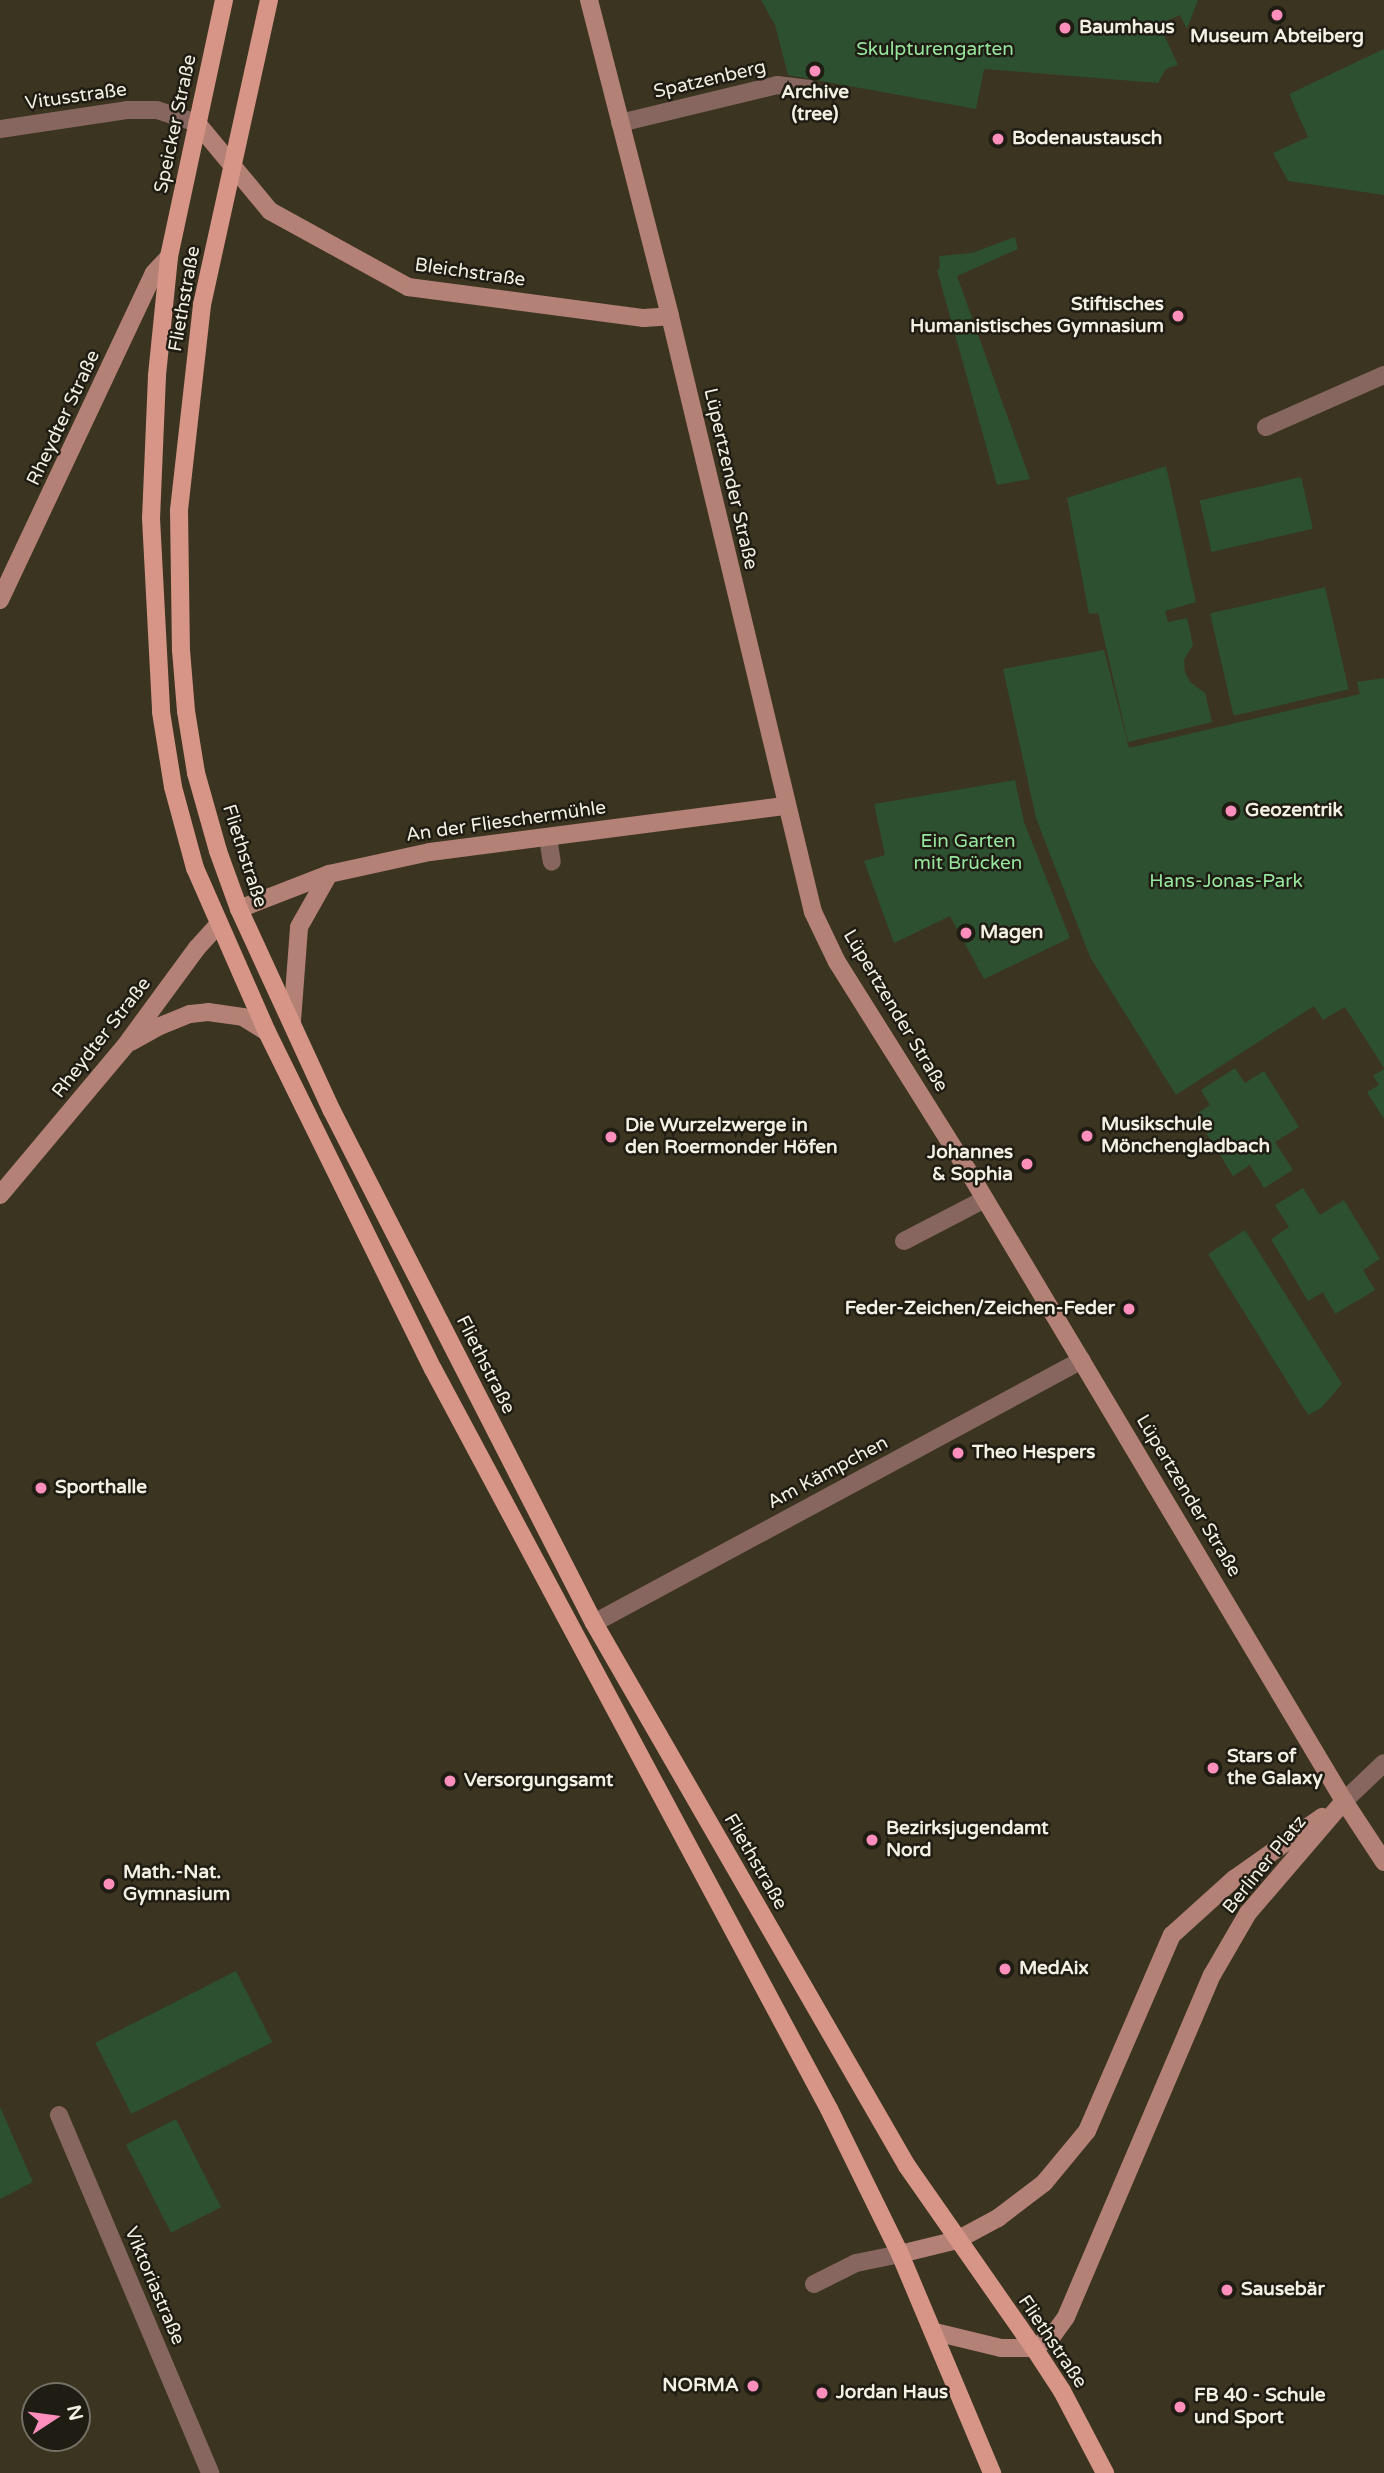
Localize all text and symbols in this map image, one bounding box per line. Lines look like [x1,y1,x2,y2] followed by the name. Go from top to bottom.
[1269,7,1285,23] marker: Museum Abteiberg
[1079,17,1175,39] place label: Baumhaus
[1057,20,1073,36] marker: Baumhaus
[1190,26,1364,48] place label: Museum Abteiberg
[856,39,1014,61] park label: Skulpturengarten
[150,53,202,195] street label: Speicker Straße
[652,56,768,104] street label: Spatzenberg
[807,63,823,79] marker: Archive (tree)
[24,79,128,115] street label: Vitusstraße
[781,82,849,126] place label: Archive (tree)
[1012,128,1162,150] place label: Bodenaustausch
[990,131,1006,147] marker: Bodenaustausch
[164,244,206,354] street label: Fliethstraße
[413,254,527,292] street label: Bleichstraße
[910,294,1164,338] place label: Stiftisches Humanistisches Gymnasium
[1170,308,1186,324] marker: Stiftisches Humanistisches Gymnasium
[23,347,105,489] street label: Rheydter Straße
[698,386,762,572] street label: Lüpertzender Straße
[404,797,608,847] street label: An der Flieschermühle
[1245,800,1343,822] place label: Geozentrik
[217,802,271,910] street label: Fliethstraße
[1223,803,1239,819] marker: Geozentrik
[914,831,1022,875] park label: Ein Garten mit Brücken
[1149,871,1303,893] park label: Hans-Jonas-Park
[980,922,1043,944] place label: Magen
[958,925,974,941] marker: Magen
[837,926,953,1096] street label: Lüpertzender Straße
[48,973,156,1103] street label: Rheydter Straße
[1101,1114,1270,1158] place label: Musikschule Mönchengladbach
[625,1115,837,1159] place label: Die Wurzelzwerge in den Roermonder Höfen
[1079,1128,1095,1144] marker: Musikschule Mönchengladbach
[603,1129,619,1145] marker: Die Wurzelzwerge in den Roermonder Höfen
[927,1142,1013,1186] place label: Johannes & Sophia
[1019,1156,1035,1172] marker: Johannes & Sophia
[845,1298,1115,1320] place label: Feder-Zeichen/Zeichen-Feder
[1121,1301,1137,1317] marker: Feder-Zeichen/Zeichen-Feder
[451,1312,519,1418] street label: Fliethstraße
[1130,1411,1246,1581] street label: Lüpertzender Straße
[764,1432,892,1514] street label: Am Kämpchen
[972,1442,1095,1464] place label: Theo Hespers
[950,1445,966,1461] marker: Theo Hespers
[55,1477,147,1499] place label: Sporthalle
[33,1480,49,1496] marker: Sporthalle
[1227,1746,1323,1790] place label: Stars of the Galaxy
[1205,1760,1221,1776] marker: Stars of the Galaxy
[464,1770,613,1792] place label: Versorgungsamt
[442,1773,458,1789] marker: Versorgungsamt
[718,1810,792,1914] street label: Fliethstraße
[1218,1811,1312,1919] street label: Berliner Platz
[886,1818,1049,1862] place label: Bezirksjugendamt Nord
[864,1832,880,1848] marker: Bezirksjugendamt Nord
[123,1862,230,1906] place label: Math.-Nat. Gymnasium
[101,1876,117,1892] marker: Math.-Nat. Gymnasium
[1019,1958,1089,1980] place label: MedAix
[997,1961,1013,1977] marker: MedAix
[119,2224,189,2348] street label: Viktoriastraße
[1241,2279,1325,2301] place label: Sausebär
[1219,2282,1235,2298] marker: Sausebär
[1013,2291,1091,2393] street label: Fliethstraße
[662,2375,739,2397] place label: NORMA
[745,2378,761,2394] marker: NORMA
[21,2382,91,2452] north arrow
[836,2382,948,2404] place label: Jordan Haus
[814,2385,830,2401] marker: Jordan Haus
[1194,2385,1326,2429] place label: FB 40 - Schule und Sport
[1172,2399,1188,2415] marker: FB 40 - Schule und Sport
[62,2403,87,2423] text: N

